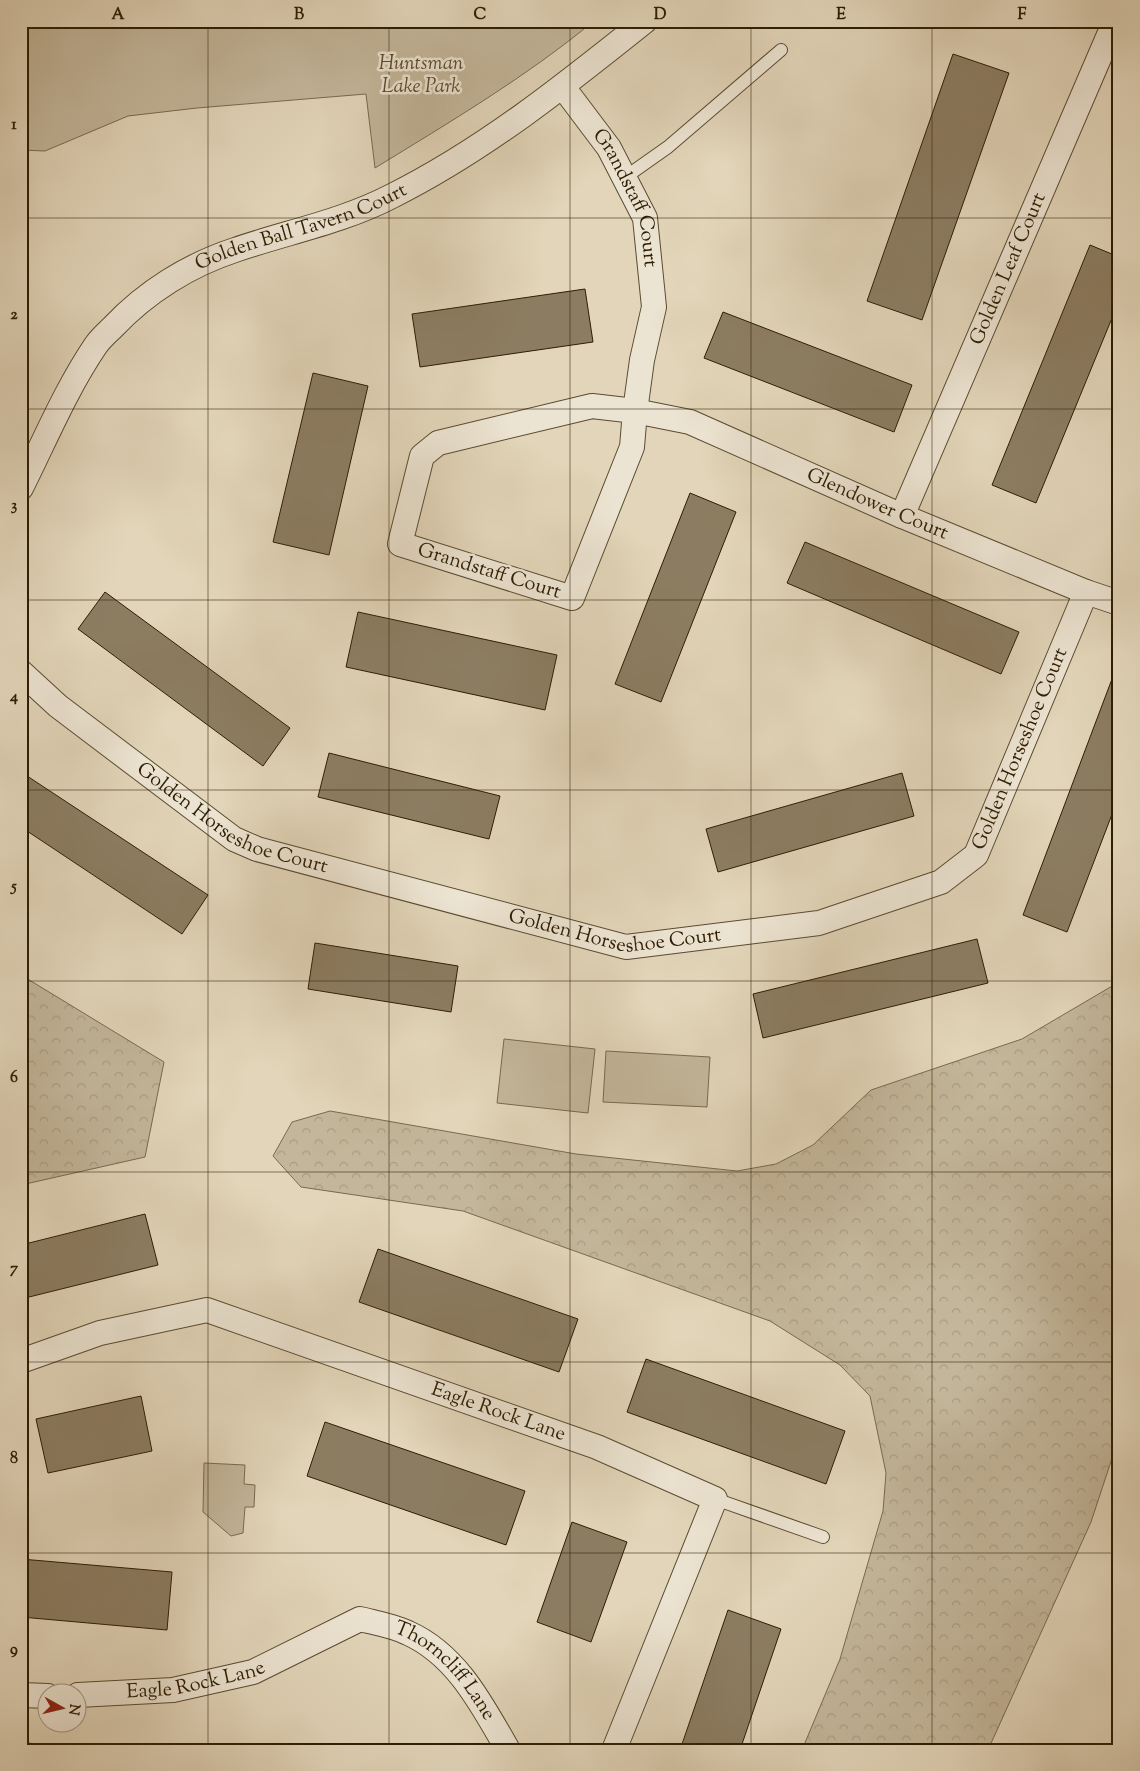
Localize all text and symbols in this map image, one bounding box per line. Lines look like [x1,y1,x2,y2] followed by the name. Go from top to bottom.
[112,4,125,27] text: A
[294,4,304,27] text: B
[474,4,487,27] text: C
[654,4,667,27] text: D
[836,4,846,27] text: E
[1018,4,1027,27] text: F
[379,50,464,102] park label: Huntsman Lake Park
[11,114,17,137] text: 1
[585,123,664,269] street label: Grandstaff Court
[190,176,412,279] street label: Golden Ball Tavern Court
[963,188,1054,350] street label: Golden Leaf Court
[10,304,18,327] text: 2
[802,461,953,548] street label: Glendower Court
[11,495,18,518] text: 3
[414,536,564,608] street label: Grandstaff Court
[965,643,1076,855] street label: Golden Horseshoe Court
[9,686,18,709] text: 4
[130,755,331,882] street label: Golden Horseshoe Court
[9,876,17,899] text: 5
[505,902,723,961] street label: Golden Horseshoe Court
[10,1067,18,1090] text: 6
[10,1258,19,1281] text: 7
[427,1375,570,1449] street label: Eagle Rock Lane
[10,1448,18,1471] text: 8
[390,1614,502,1726] street label: Thorncliff Lane
[10,1639,18,1662] text: 9
[126,1654,270,1707] street label: Eagle Rock Lane
[38,1684,88,1734] north arrow
[62,1703,84,1716] text: N

